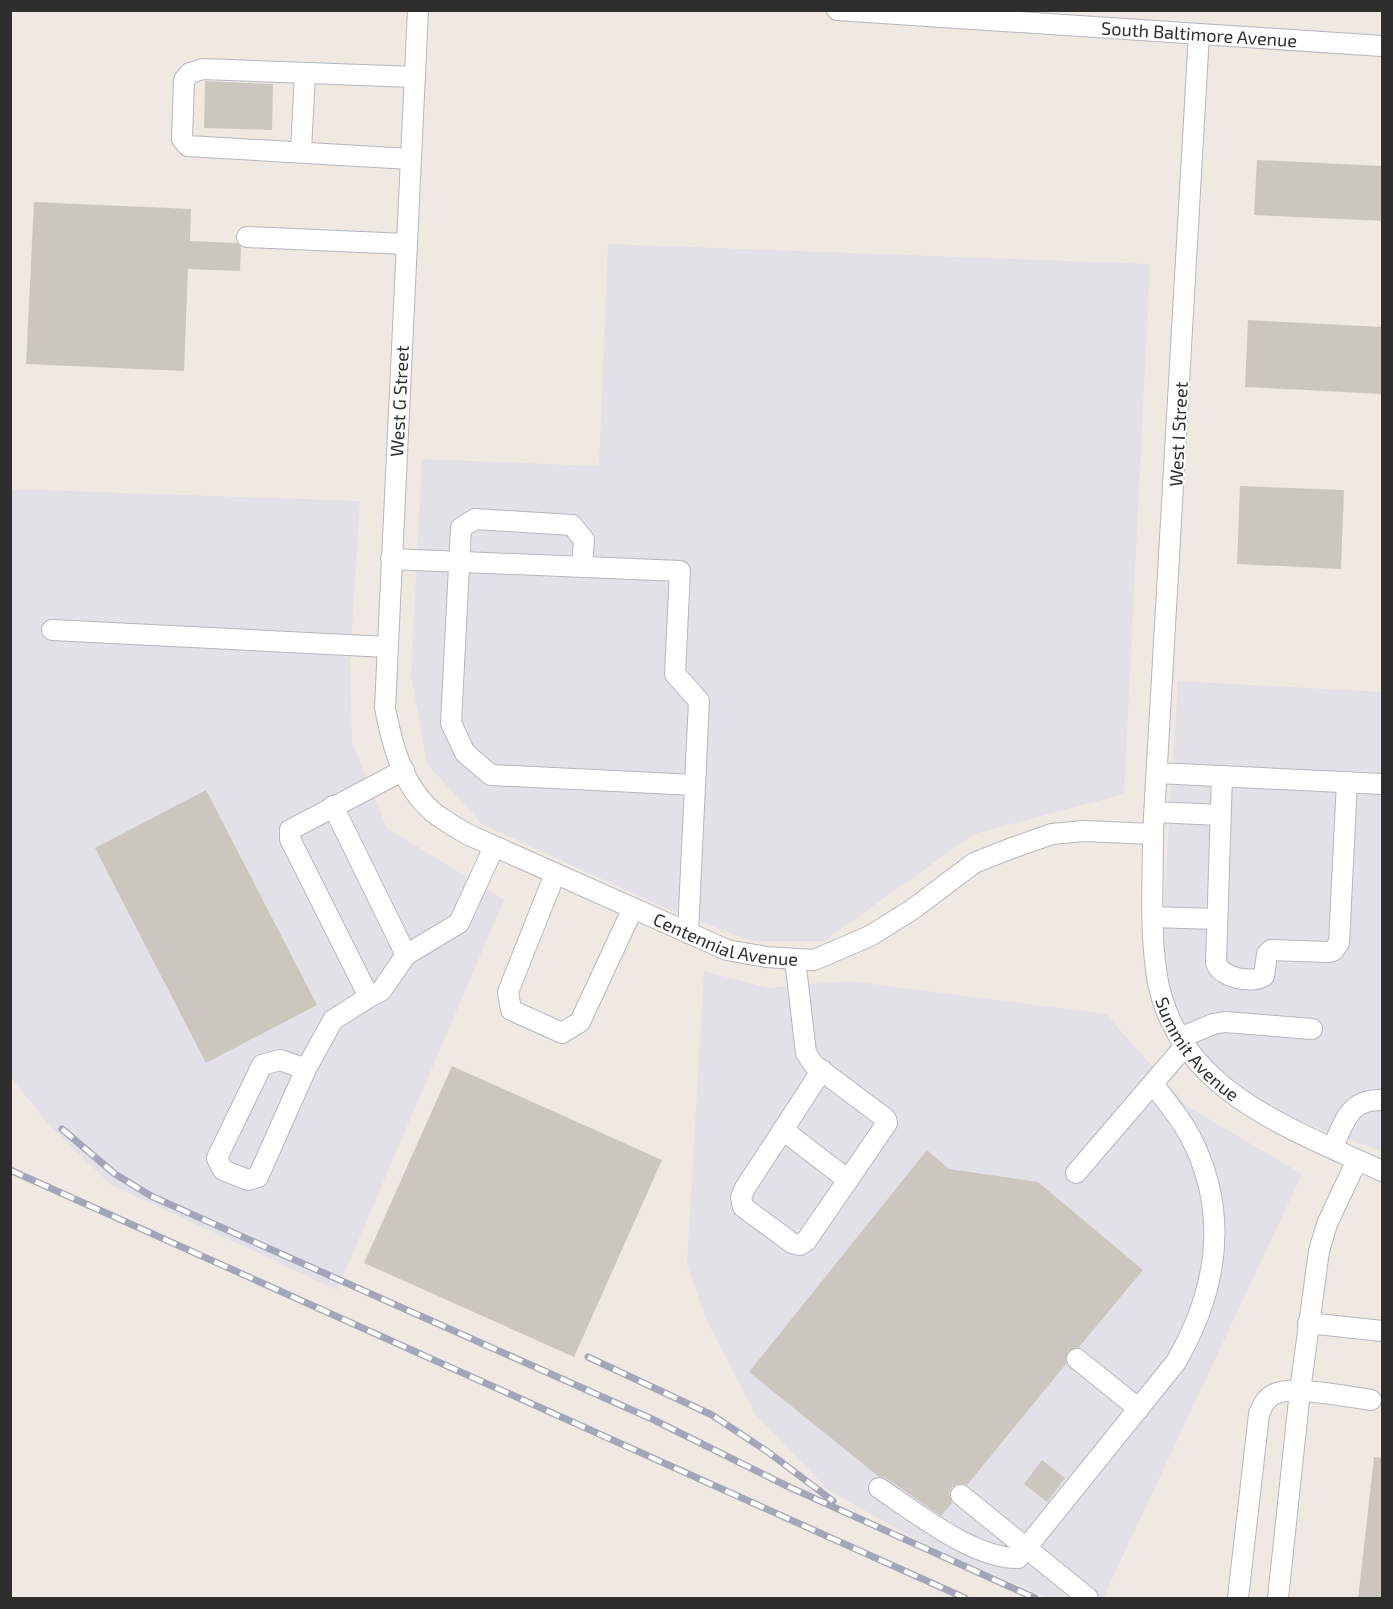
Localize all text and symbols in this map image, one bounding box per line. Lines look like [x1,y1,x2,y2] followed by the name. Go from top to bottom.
[1101,16,1298,51] street label: South Baltimore Avenue
[385,344,413,457] street label: West G Street
[1164,381,1192,487] street label: West I Street
[650,908,799,970] street label: Centennial Avenue
[1151,994,1244,1106] street label: Summit Avenue

